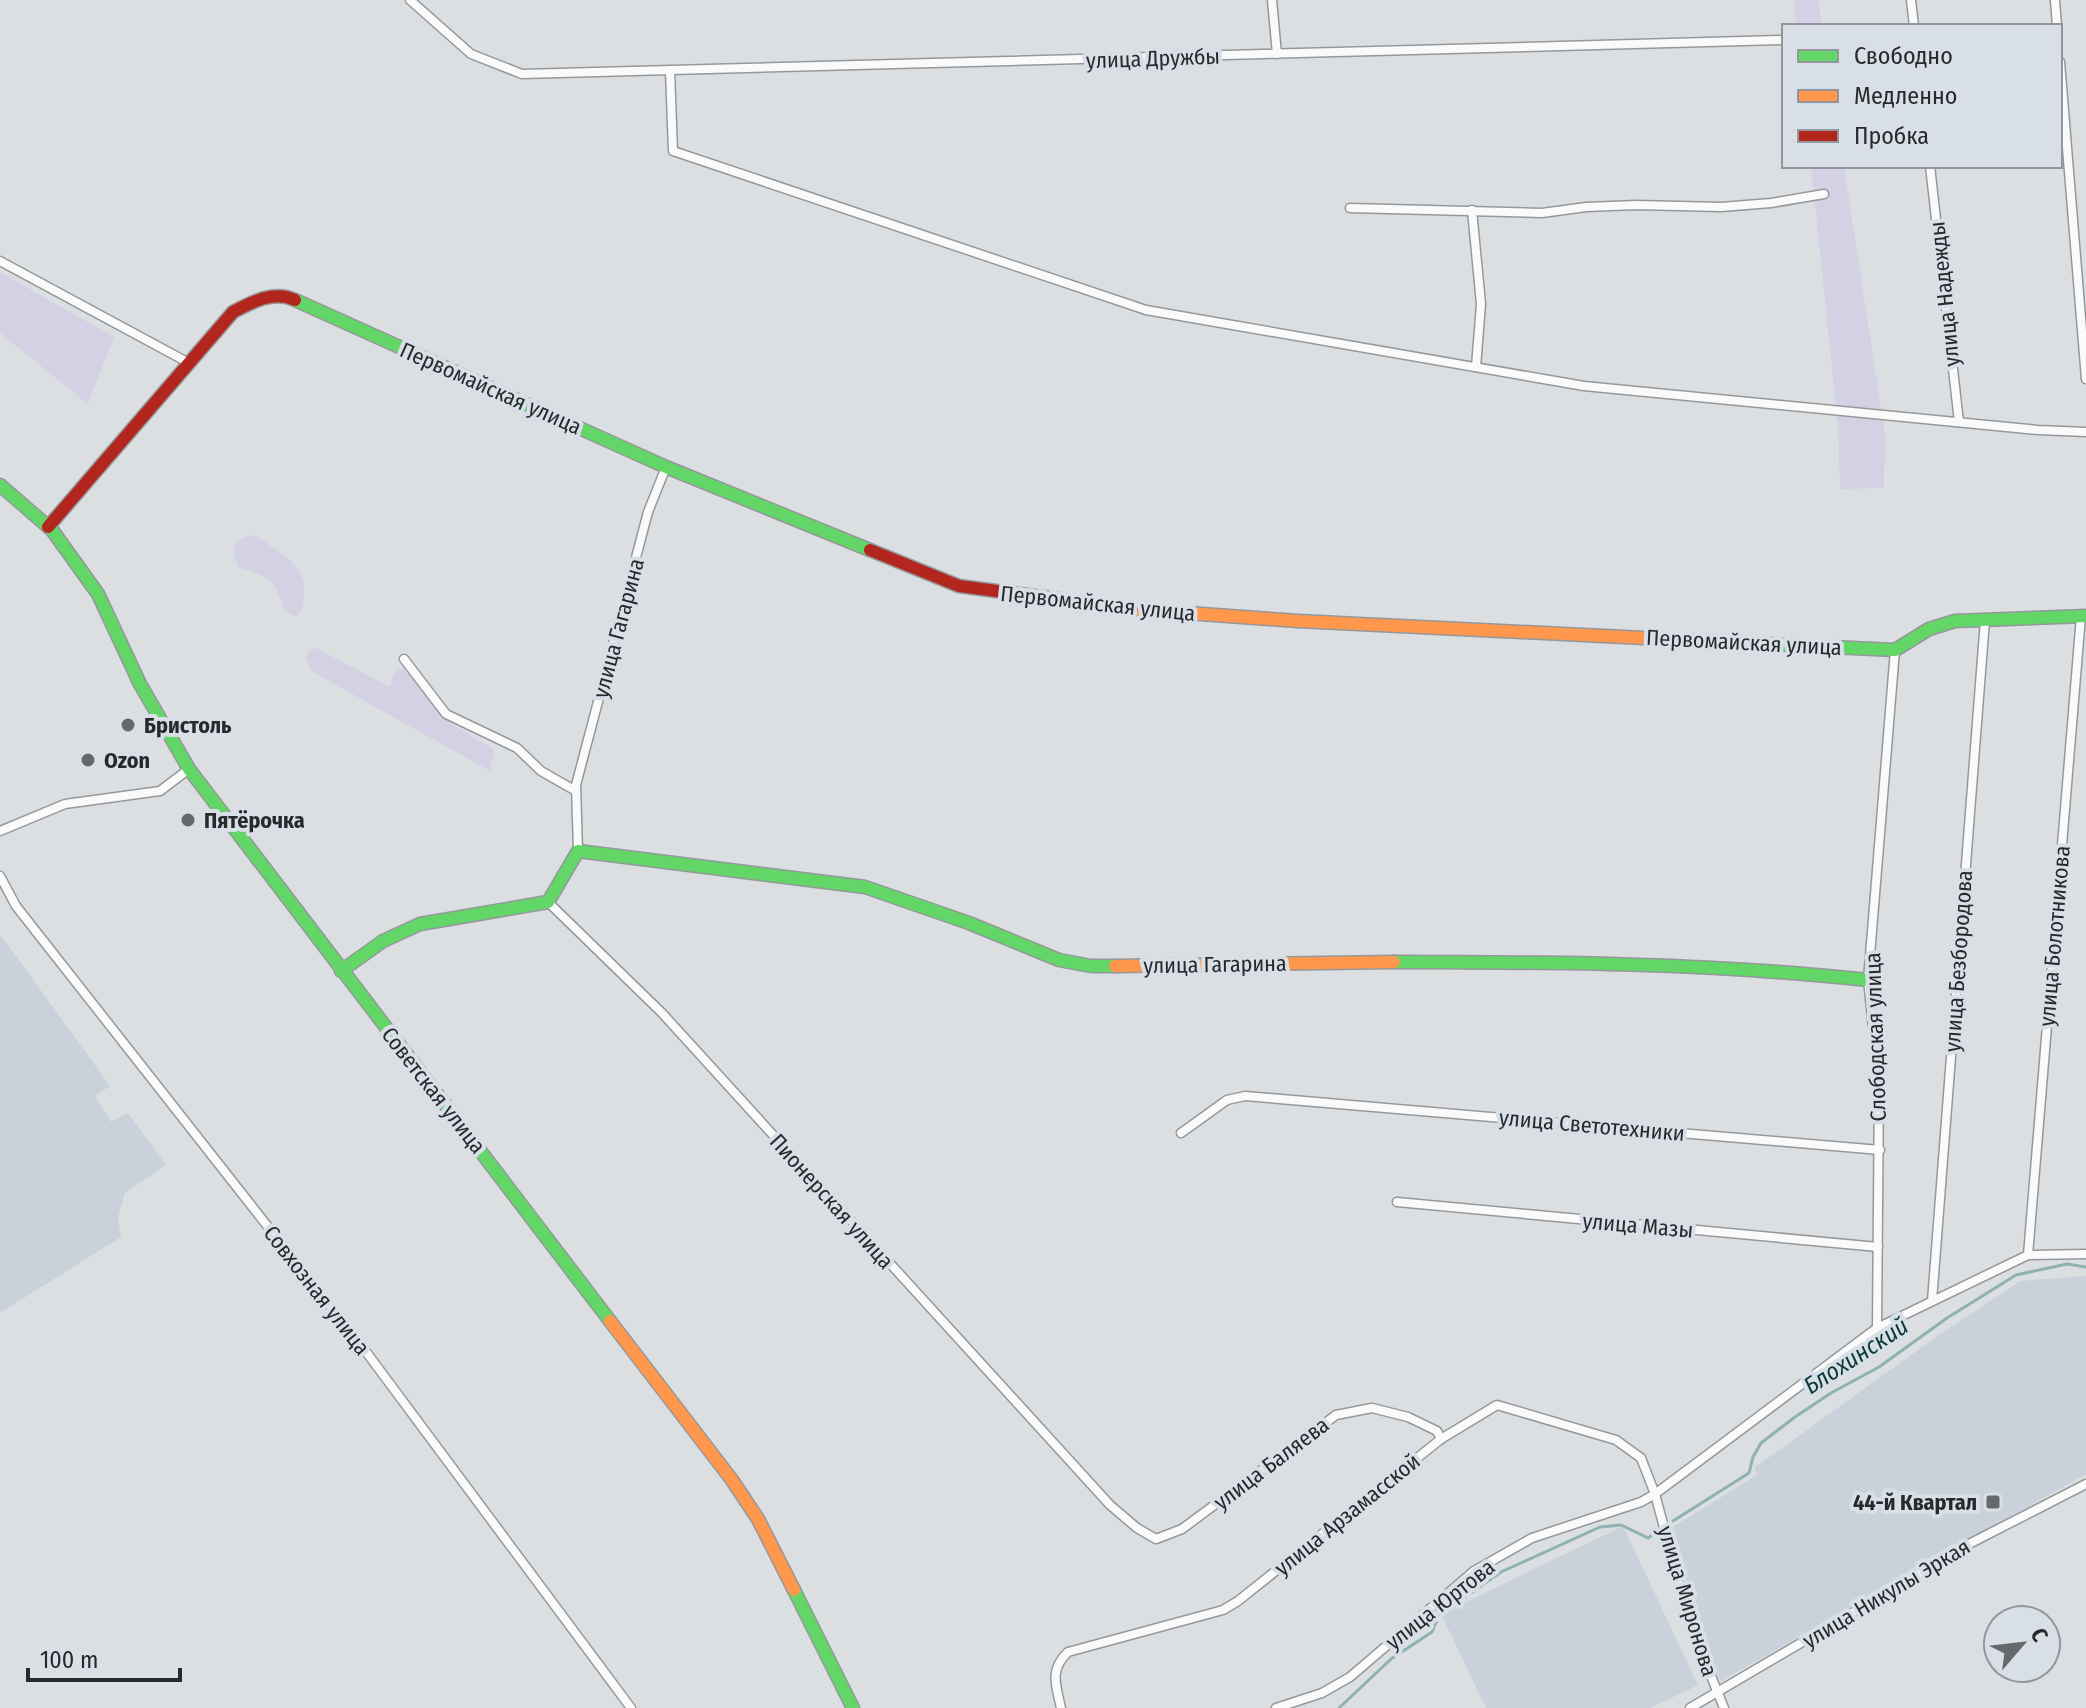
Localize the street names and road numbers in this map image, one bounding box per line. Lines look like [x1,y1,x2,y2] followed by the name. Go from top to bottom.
[1086,43,1220,74] street label: улица Дружбы
[1923,220,1966,368] street label: улица Надежды
[396,336,586,441] street label: Первомайская улица
[587,555,650,701] street label: улица Гагарина
[999,580,1197,627] street label: Первомайская улица
[1646,624,1842,661] street label: Первомайская улица
[2033,845,2076,1028] street label: улица Болотникова
[1939,869,1978,1053] street label: улица Безбородова
[1143,950,1287,979] street label: улица Гагарина
[1859,952,1892,1122] street label: Слободская улица
[376,1022,491,1159] street label: Советская улица
[1498,1104,1686,1147] street label: улица Светотехники
[764,1128,899,1274] street label: Пионерская улица
[1581,1207,1694,1244] street label: улица Мазы
[258,1220,376,1360] street label: Совхозная улица
[1208,1411,1334,1516] street label: улица Баляева
[1269,1447,1426,1581] street label: улица Арзамасской
[1652,1523,1723,1680] street label: улица Миронова
[1798,1533,1975,1654] street label: улица Никулы Эркая
[1380,1553,1500,1655] street label: улица Юртова

